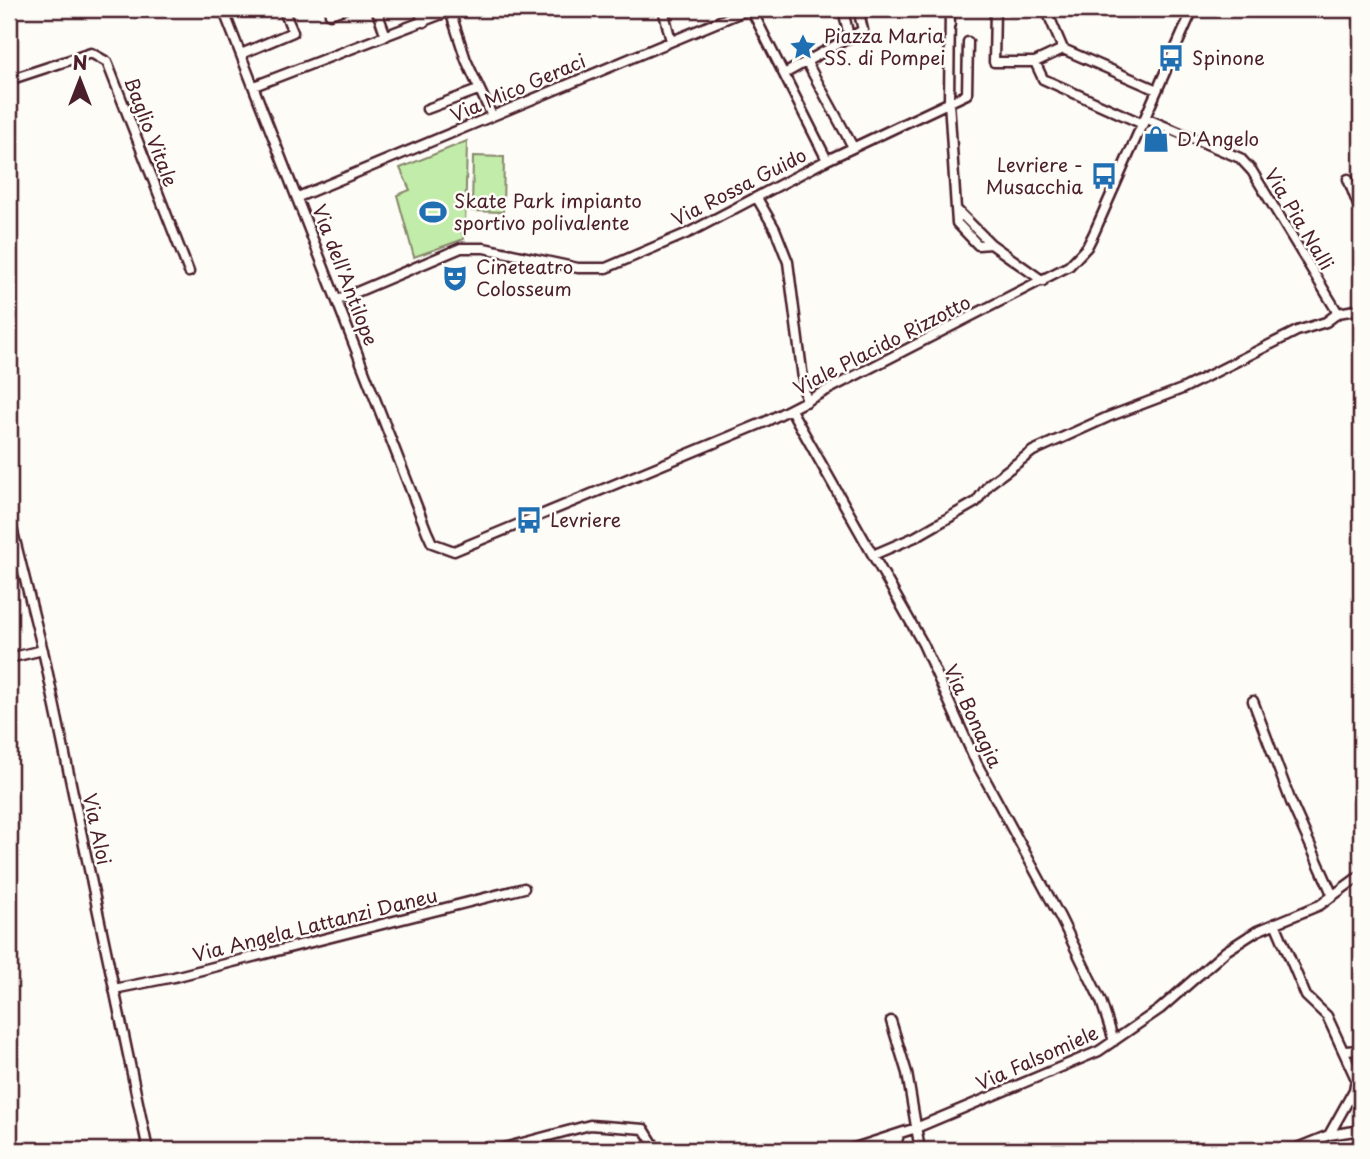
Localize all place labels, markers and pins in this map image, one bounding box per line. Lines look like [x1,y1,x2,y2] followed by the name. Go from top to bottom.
[824,21,945,71] place label: Piazza Maria SS. di Pompei
[788,32,818,62] place icon: Piazza Maria SS. di Pompei
[1156,43,1186,73] bus stop icon: Spinone
[1192,43,1265,71] place label: Spinone
[1141,124,1171,154] shop icon: D'Angelo
[1177,124,1259,152] place label: D'Angelo
[986,150,1083,200] place label: Levriere - Musacchia
[1089,161,1119,191] bus stop icon: Levriere - Musacchia
[454,186,642,236] place label: Skate Park impianto sportivo polivalente
[418,197,448,227] sports icon: Skate Park impianto sportivo polivalente
[476,252,573,302] place label: Cineteatro Colosseum
[440,263,470,293] theatre icon: Cineteatro Colosseum
[514,505,544,535] bus stop icon: Levriere
[550,505,621,533] place label: Levriere

